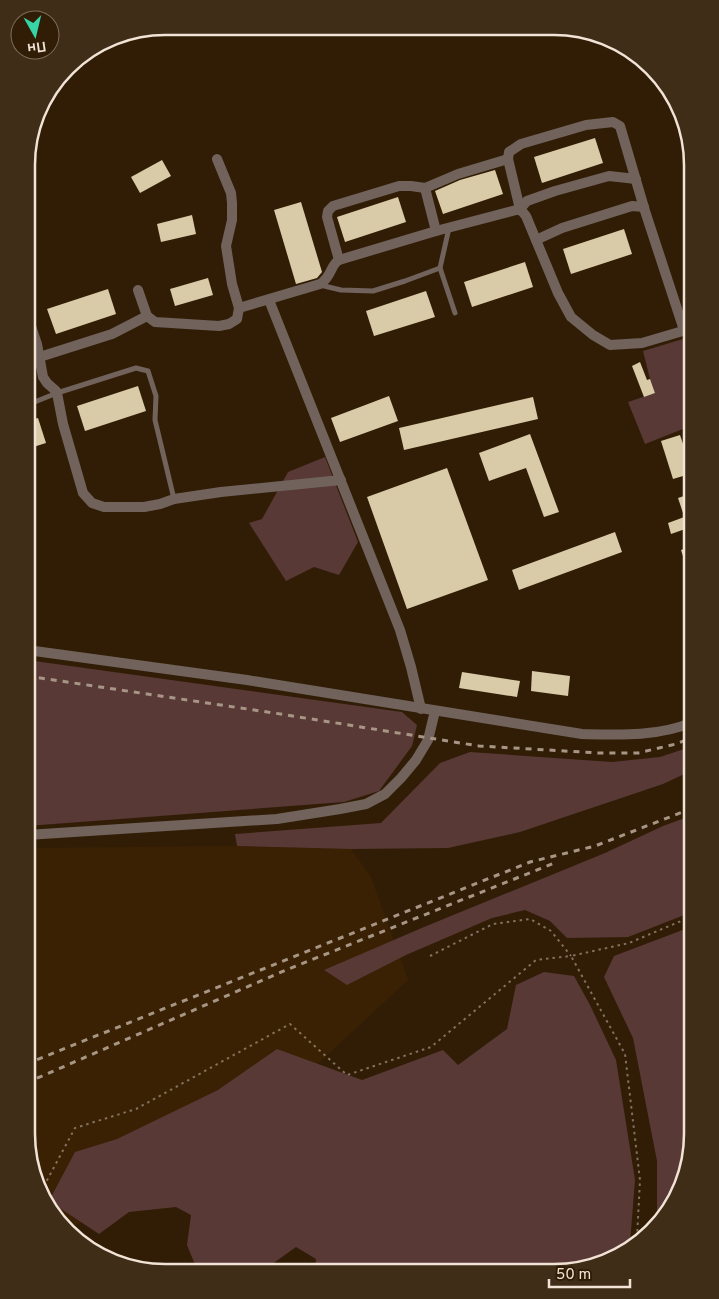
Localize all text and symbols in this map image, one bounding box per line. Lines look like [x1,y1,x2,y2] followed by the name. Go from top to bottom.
[10,10,60,60] north arrow
[26,37,47,56] text: Пн
[549,1256,630,1288] scale bar
[556,1266,591,1285] text: 50 m

